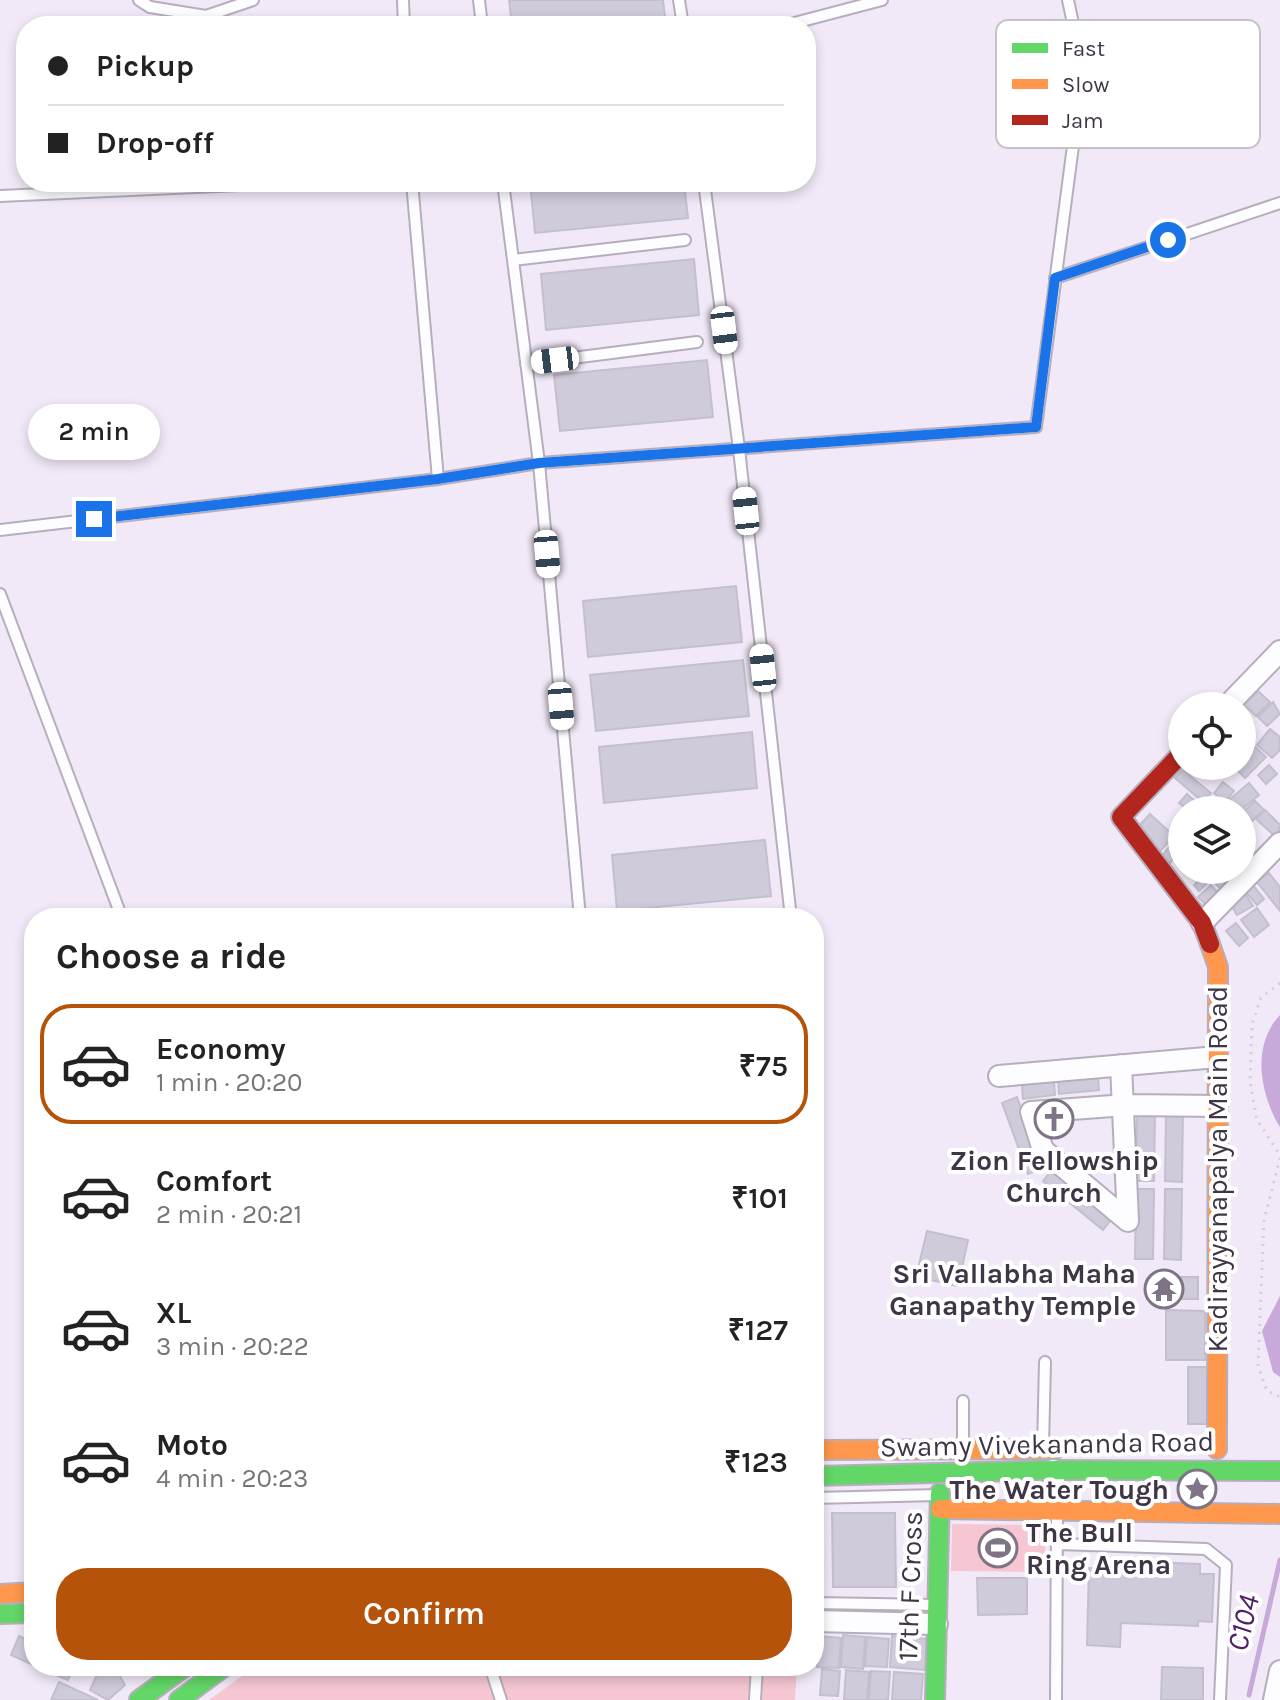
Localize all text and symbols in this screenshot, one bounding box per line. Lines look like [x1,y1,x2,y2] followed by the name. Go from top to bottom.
[996,20,1260,148] legend
[1062,36,1105,62] text: Fast
[96,48,194,84] text: Pickup
[1062,72,1109,98] text: Slow
[1062,108,1104,134] text: Jam
[96,125,214,161] text: Drop-off
[1150,222,1186,258] route start
[709,305,739,355] car
[530,345,580,375] car
[28,403,160,459] callout: 2 min
[59,416,129,447] text: 2 min
[732,486,760,536] car
[76,501,112,537] route end
[533,529,561,579] car
[749,643,777,693] car
[547,681,575,731] car
[1168,692,1256,884] map controls
[1168,692,1256,780] button: locate
[1168,796,1256,884] button: layers
[56,935,286,977] text: Choose a ride
[1201,986,1234,1352] street label: Kadirayyanapalya Main Road
[60,1028,132,1100] icon: car
[156,1031,286,1067] text: Economy
[739,1048,788,1084] text: ₹75
[156,1067,303,1098] text: 1 min · 20:20
[1033,1098,1075,1140] church icon: Zion Fellowship Church
[949,1144,1159,1209] place label: Zion Fellowship Church
[60,1160,132,1232] icon: car
[156,1163,272,1199] text: Comfort
[731,1180,788,1216] text: ₹101
[156,1199,302,1230] text: 2 min · 20:21
[889,1257,1136,1322] place label: Sri Vallabha Maha Ganapathy Temple
[1143,1268,1185,1310] temple icon: Sri Vallabha Maha Ganapathy Temple
[60,1292,132,1364] icon: car
[156,1295,191,1331] text: XL
[728,1312,788,1348] text: ₹127
[156,1331,309,1362] text: 3 min · 20:22
[60,1424,132,1496] icon: car
[879,1425,1215,1463] street label: Swamy Vivekananda Road
[156,1427,228,1463] text: Moto
[724,1444,788,1480] text: ₹123
[156,1463,308,1494] text: 4 min · 20:23
[1176,1468,1218,1510] place icon: The Water Tough
[950,1473,1169,1506] place label: The Water Tough
[891,1511,929,1661] street label: 17th F Cross
[1026,1516,1171,1581] place label: The Bull Ring Arena
[977,1527,1019,1569] sports icon: The Bull Ring Arena
[56,1568,792,1660] button: Confirm
[1219,1590,1267,1655] water label: C104

